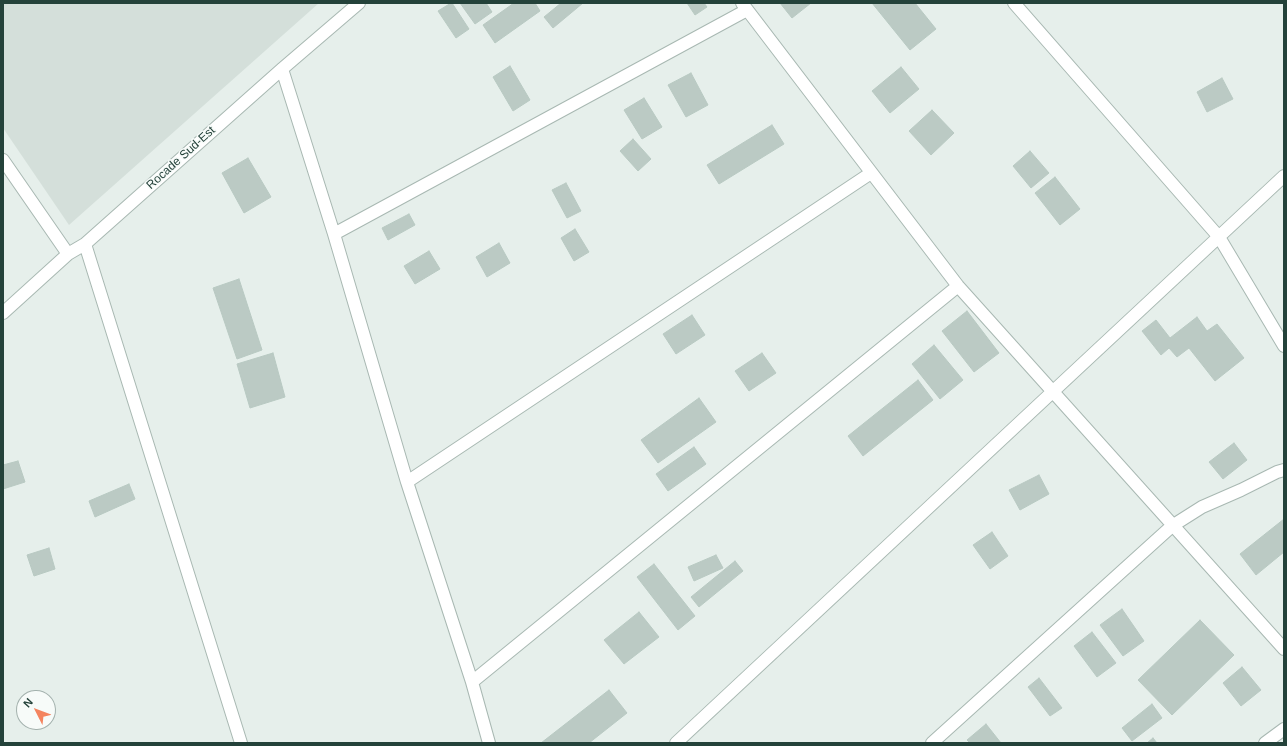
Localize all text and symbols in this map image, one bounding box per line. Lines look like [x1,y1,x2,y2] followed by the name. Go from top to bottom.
[144,123,218,193] street label: Rocade Sud-Est
[16,690,56,730] north arrow
[21,696,35,710] text: N

